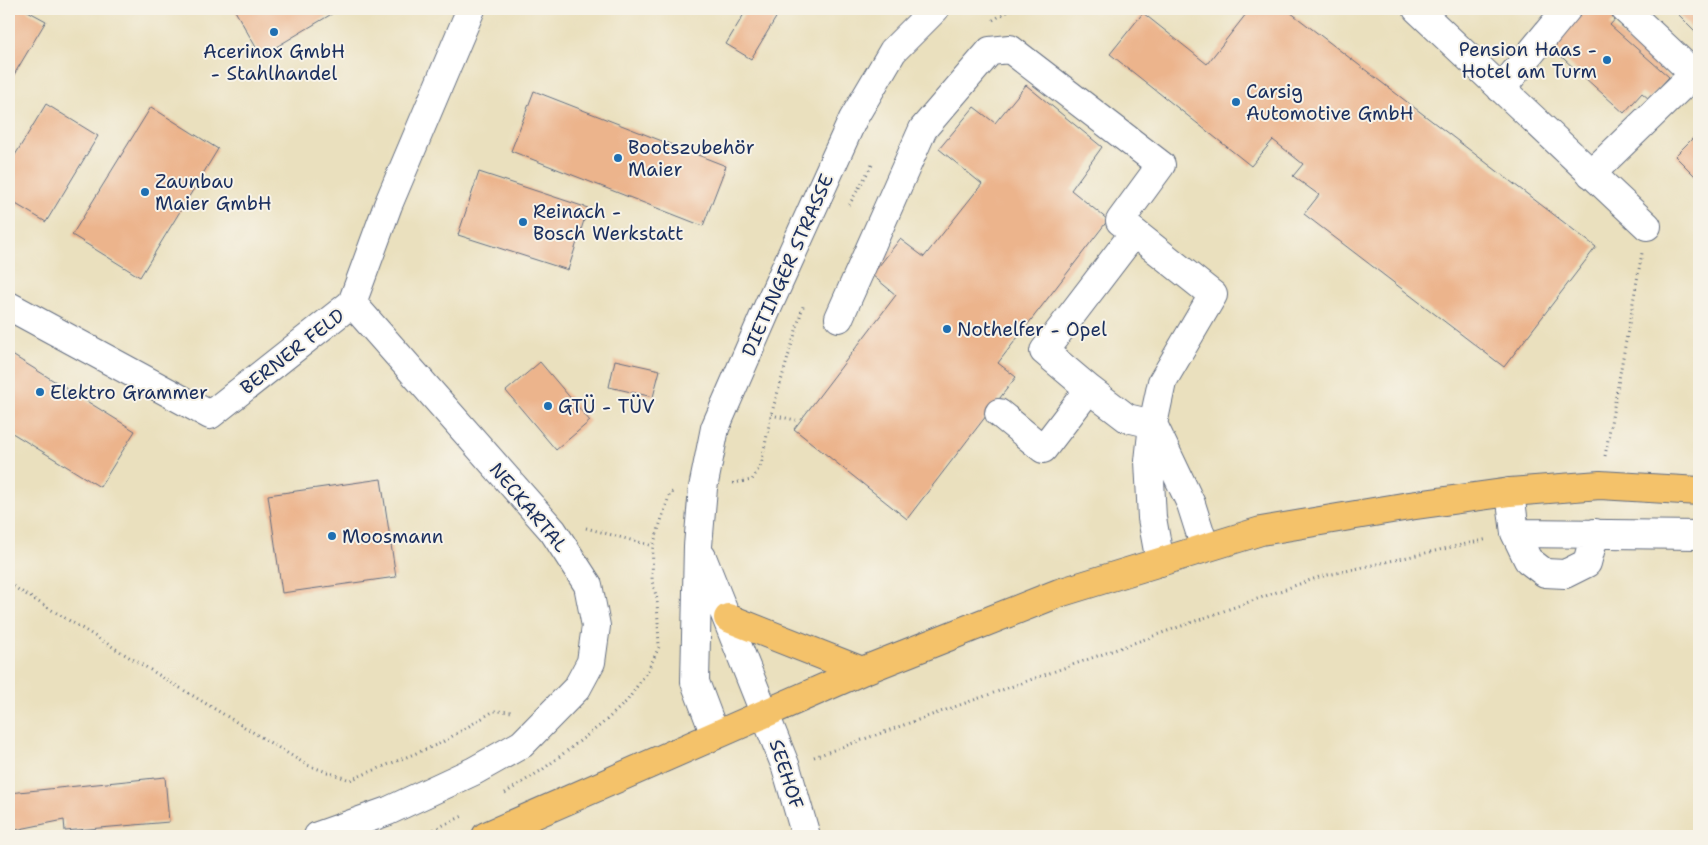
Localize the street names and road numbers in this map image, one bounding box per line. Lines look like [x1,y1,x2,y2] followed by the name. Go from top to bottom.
[736,170,839,360] street label: DIETINGER STRASSE
[235,303,350,400] street label: BERNER FELD
[484,457,573,557] street label: NECKARTAL
[764,736,810,812] street label: SEEHOF

